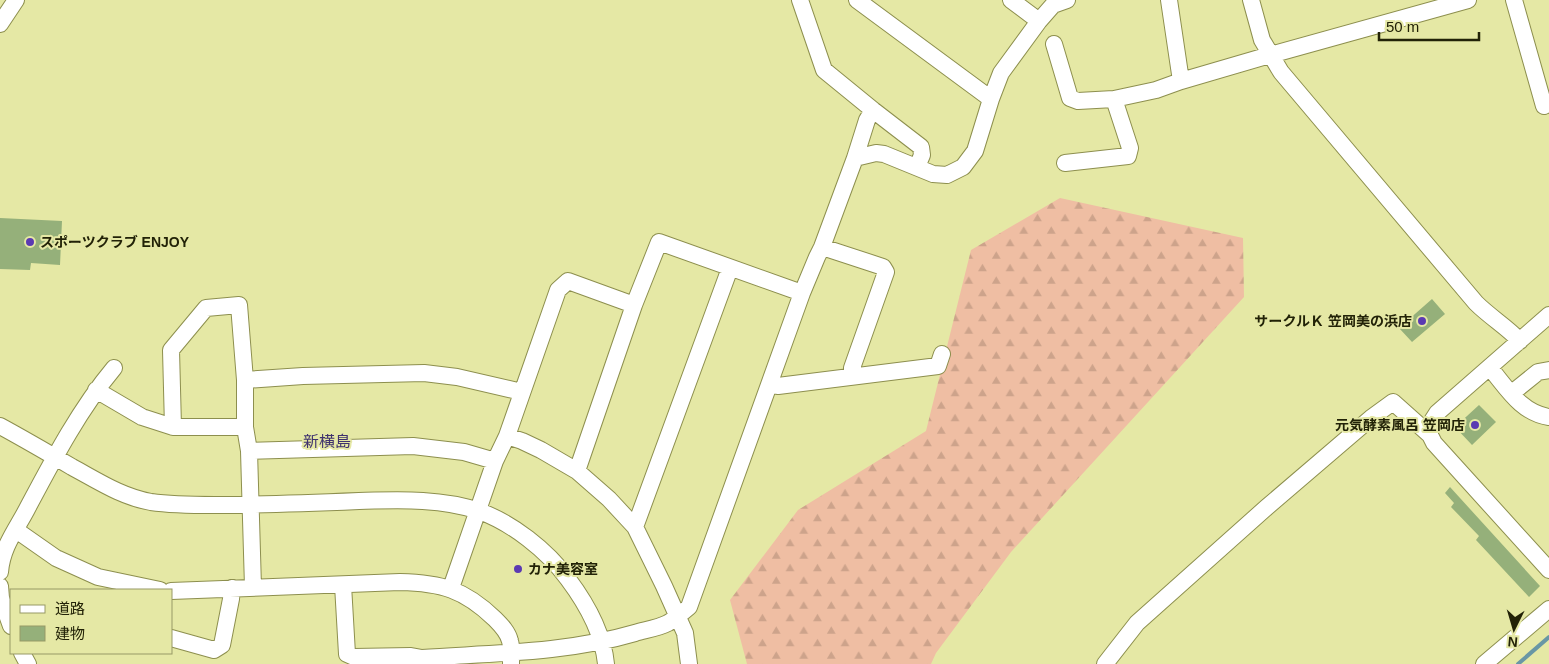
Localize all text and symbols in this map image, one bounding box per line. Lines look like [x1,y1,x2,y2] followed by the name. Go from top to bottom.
[1379,10,1479,42] scale bar
[1386,18,1419,35] text: 50 m
[40,234,190,250] place label: スポーツクラブ ENJOY
[24,236,36,248] marker: スポーツクラブ ENJOY
[1255,313,1412,329] place label: サークルＫ 笠岡美の浜店
[1416,315,1428,327] marker: サークルＫ 笠岡美の浜店
[1335,417,1465,433] place label: 元気酵素風呂 笠岡店
[1469,419,1481,431] marker: 元気酵素風呂 笠岡店
[303,433,351,450] district label: 新横島
[528,561,598,577] place label: カナ美容室
[512,563,524,575] marker: カナ美容室
[10,589,172,654] legend
[55,600,85,617] text: 道路
[1489,604,1539,654] north arrow
[55,625,85,642] text: 建物
[1507,634,1519,650] text: N

